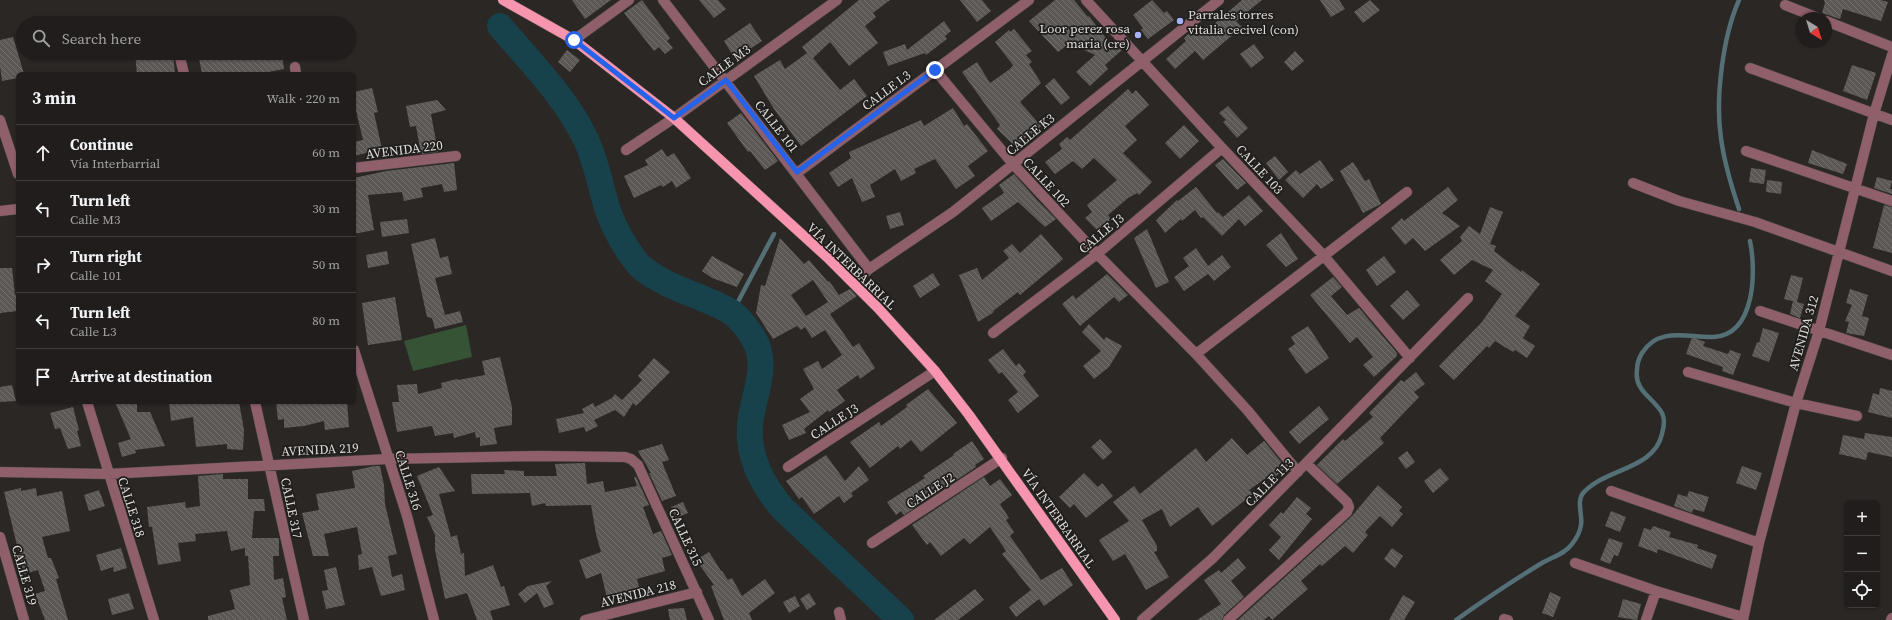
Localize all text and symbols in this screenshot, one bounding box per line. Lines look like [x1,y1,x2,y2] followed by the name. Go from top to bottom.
[1188,6,1299,38] place label: Parrales torres vitalia cecivel (con)
[1796,12,1832,48] north arrow
[16,16,356,60] search box
[1175,16,1185,26] marker: Parrales torres vitalia cecivel (con)
[1040,20,1130,52] place label: Loor perez rosa maria (cre)
[30,27,52,49] icon: search
[62,28,141,49] text: Search here
[1133,30,1143,40] marker: Loor perez rosa maria (cre)
[565,31,583,49] route start
[695,41,754,90] street label: CALLE M3
[926,61,944,79] route end
[858,67,914,114] street label: CALLE L3
[32,86,76,110] text: 3 min
[267,90,340,107] text: Walk · 220 m
[751,97,802,156] street label: CALLE 101
[1003,110,1058,159] street label: CALLE K3
[70,134,133,155] text: Continue
[365,136,444,163] street label: AVENIDA 220
[1232,141,1287,198] street label: CALLE 103
[32,142,54,164] icon: ahead
[312,144,340,161] text: 60 m
[1019,154,1074,211] street label: CALLE 102
[70,155,160,172] text: Vía Interbarrial
[70,190,130,211] text: Turn left
[32,198,54,220] icon: left
[312,200,340,217] text: 30 m
[1075,210,1127,257] street label: CALLE J3
[70,211,120,228] text: Calle M3
[803,219,900,314] street label: VÍA INTERBARRIAL
[70,246,142,267] text: Turn right
[32,254,54,276] icon: right
[312,256,340,273] text: 50 m
[70,267,122,284] text: Calle 101
[1785,294,1822,373] street label: AVENIDA 312
[70,302,130,323] text: Turn left
[32,310,54,332] icon: left
[312,312,340,329] text: 80 m
[70,323,116,340] text: Calle L3
[32,366,54,388] icon: arrive
[70,366,212,387] text: Arrive at destination
[807,400,862,443] street label: CALLE J3
[281,439,359,460] street label: AVENIDA 219
[391,448,426,512] street label: CALLE 316
[1241,454,1297,510] street label: CALLE 113
[1018,465,1100,572] street label: VÍA INTERBARRIAL
[903,469,958,512] street label: CALLE J2
[114,475,149,539] street label: CALLE 318
[277,476,306,541] street label: CALLE 317
[1844,500,1880,608] map controls
[1844,500,1880,536] button: +
[665,505,706,569] street label: CALLE 315
[1844,536,1880,572] button: −
[8,543,41,607] street label: CALLE 319
[1844,572,1880,608] button: locate
[598,576,678,611] street label: AVENIDA 218

